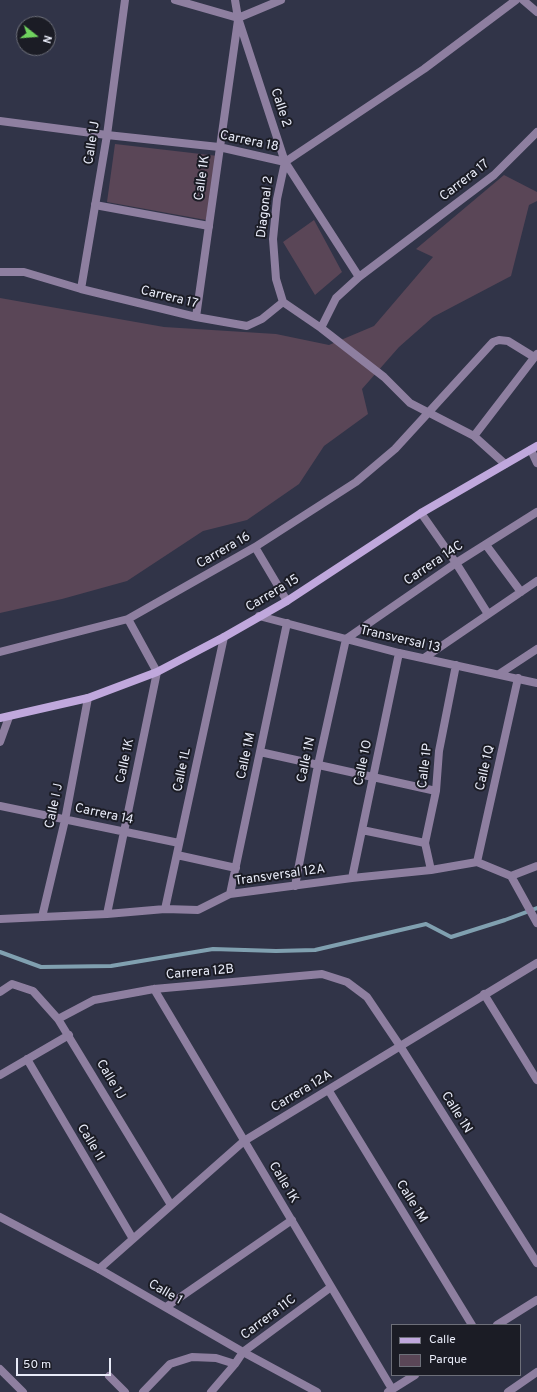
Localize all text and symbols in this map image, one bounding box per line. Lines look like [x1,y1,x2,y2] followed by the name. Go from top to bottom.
[16,16,56,56] north arrow
[39,33,54,45] text: N
[266,87,294,129] street label: Calle 2
[82,120,104,166] street label: Calle 1J
[218,128,280,156] street label: Carrera 18
[192,154,214,202] street label: Calle 1K
[437,157,493,205] street label: Carrera 17
[254,175,278,239] street label: Diagonal 2
[139,283,199,313] street label: Carrera 17
[194,529,254,573] street label: Carrera 16
[401,539,467,589] street label: Carrera 14C
[243,572,303,616] street label: Carrera 15
[358,623,442,657] street label: Transversal 13
[234,731,260,781] street label: Calle 1M
[295,736,319,784] street label: Calle 1N
[114,737,138,785] street label: Calle 1K
[352,739,376,787] street label: Calle 1O
[416,743,436,789] street label: Calle 1P
[473,744,499,792] street label: Calle 1Q
[171,747,195,793] street label: Calle 1L
[43,782,67,830] street label: Calle I J
[73,801,135,829] street label: Carrera 14
[234,862,326,890] street label: Transversal 12A
[165,962,235,984] street label: Carrera 12B
[92,1057,128,1103] street label: Calle 1J
[269,1068,335,1116] street label: Carrera 12A
[437,1089,475,1137] street label: Calle 1N
[73,1122,107,1164] street label: Calle 1I
[265,1159,301,1207] street label: Calle 1K
[392,1178,430,1226] street label: Calle 1M
[145,1277,185,1309] street label: Calle 1
[238,1292,300,1344] street label: Carrera 11C
[391,1324,521,1376] legend
[429,1332,456,1348] text: Calle
[18,1350,113,1376] scale bar
[429,1352,467,1368] text: Parque
[23,1357,51,1373] text: 50 m

